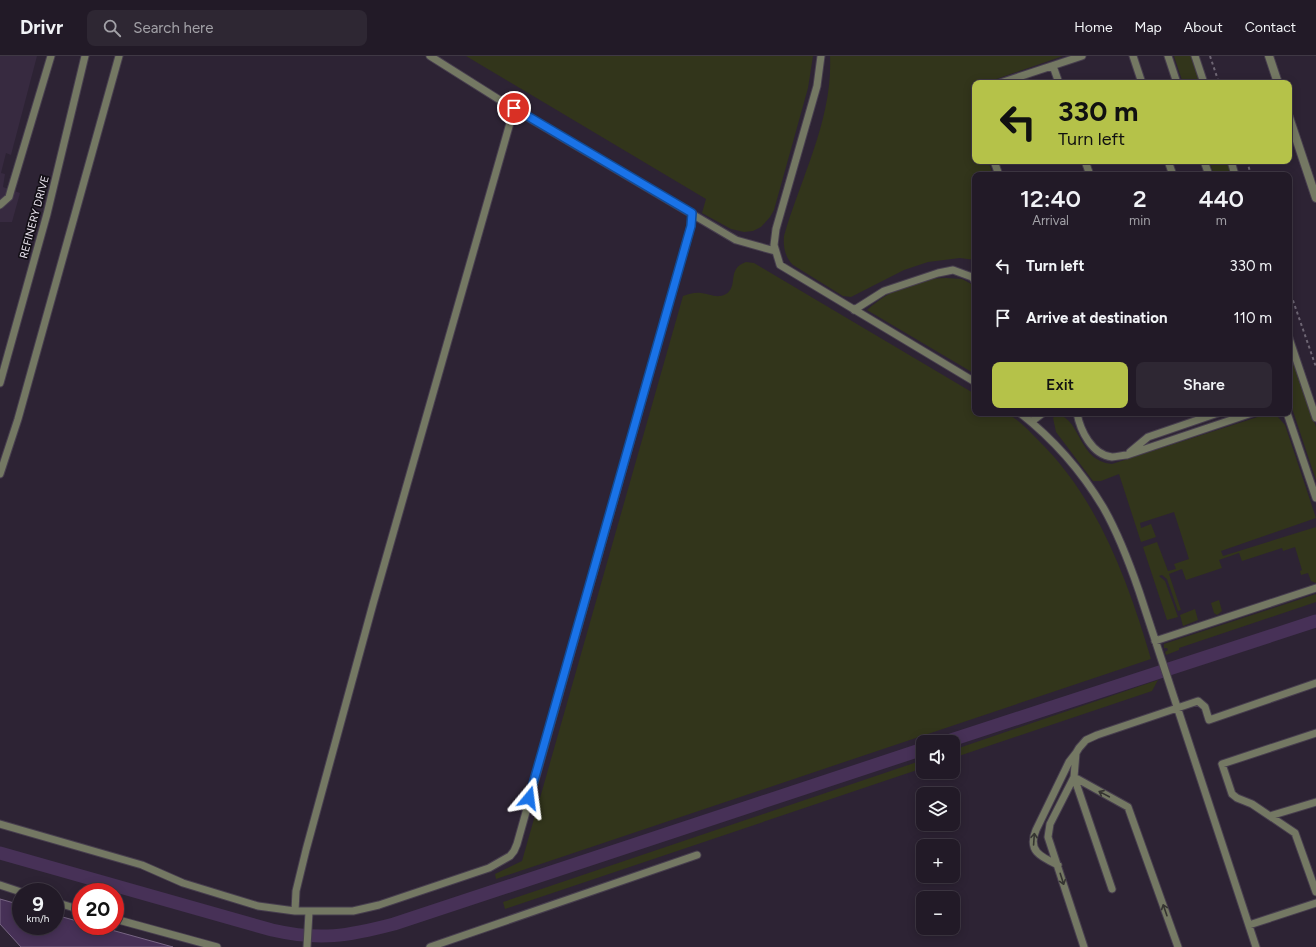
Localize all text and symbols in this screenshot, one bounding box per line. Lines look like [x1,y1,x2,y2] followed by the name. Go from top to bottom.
[87,10,367,46] search box
[20,16,63,39] text: Drivr
[101,17,123,39] icon: search
[133,19,213,37] text: Search here
[1074,19,1113,36] text: Home
[1135,19,1162,36] text: Map
[1184,19,1223,36] text: About
[1245,19,1296,36] text: Contact
[497,91,531,125] pin
[1058,94,1138,128] text: 330 m
[992,96,1044,148] icon: left
[503,97,525,119] icon: arrive
[1058,128,1125,150] text: Turn left
[17,174,52,260] street label: REFINERY DRIVE
[1020,184,1081,213] text: 12:40
[1133,184,1147,213] text: 2
[1198,184,1244,213] text: 440
[1032,213,1069,228] text: Arrival
[1129,213,1150,228] text: min
[1216,213,1227,228] text: m
[992,255,1014,277] icon: left
[1026,257,1084,275] text: Turn left
[1230,257,1272,275] text: 330 m
[992,307,1014,329] icon: arrive
[1026,309,1167,327] text: Arrive at destination
[1234,309,1272,327] text: 110 m
[992,362,1128,408] button: Exit
[1136,362,1272,408] button: Share
[916,735,960,935] map controls
[916,735,960,779] button: sound
[508,777,550,819] position arrow
[916,787,960,831] button: layers
[1098,789,1110,797] one-way arrow
[1030,833,1037,846] one-way arrow
[916,839,960,883] button: +
[1059,872,1066,885] one-way arrow
[72,883,124,935] speed limit sign: 20
[916,891,960,935] button: −
[32,892,44,916] text: 9
[1161,904,1168,917] one-way arrow
[27,912,49,925] text: km/h

